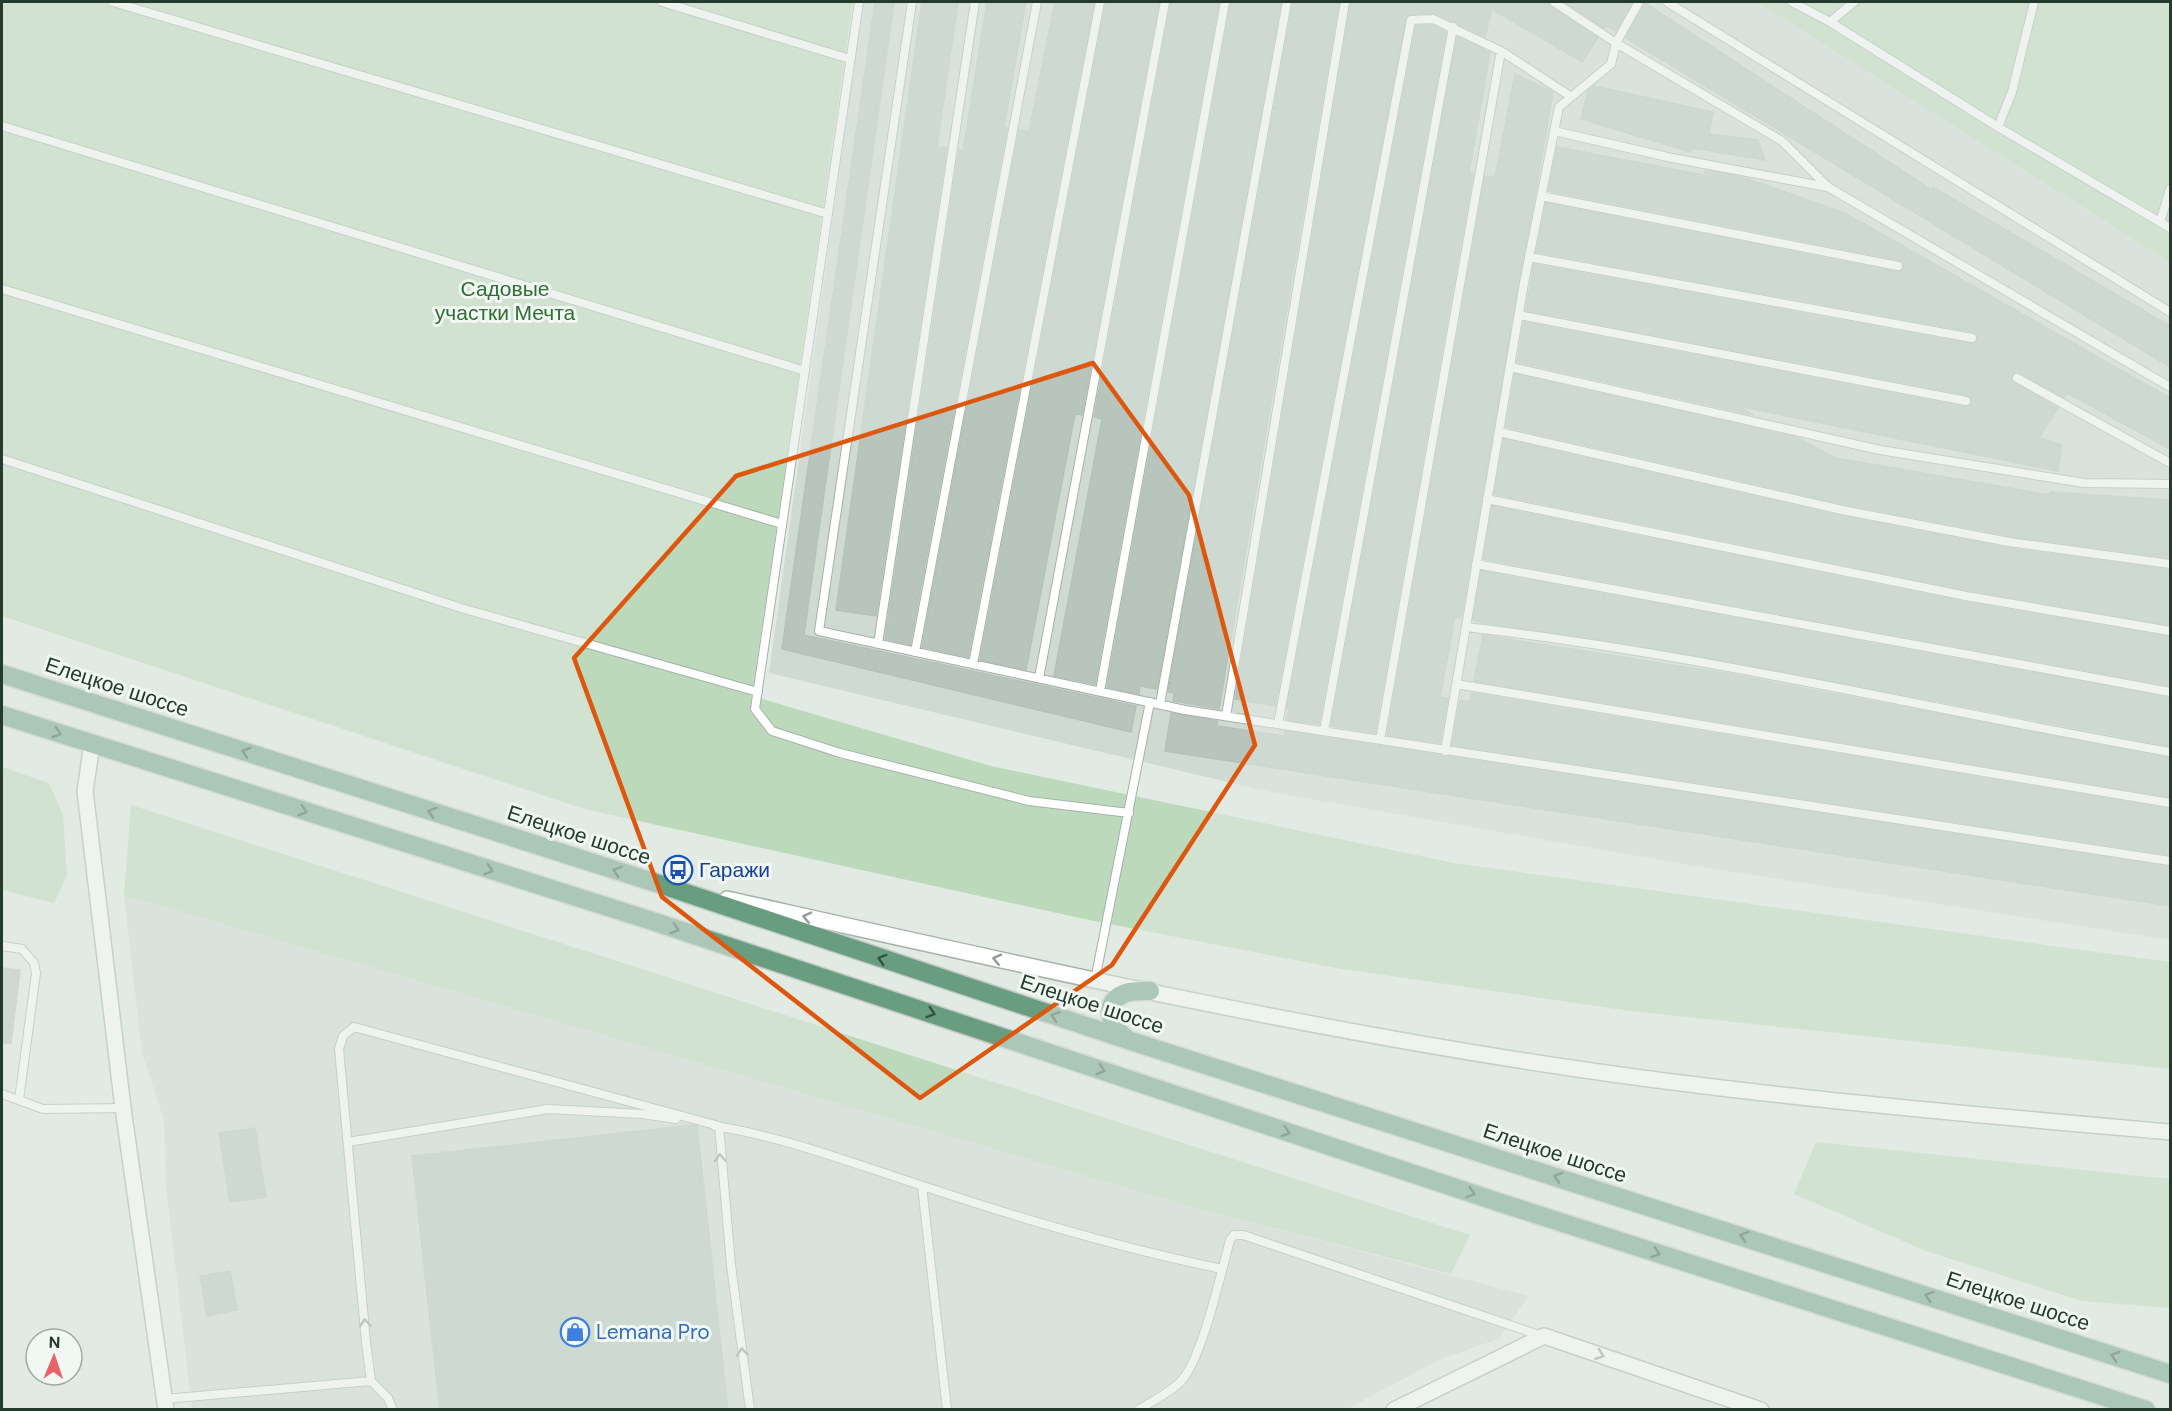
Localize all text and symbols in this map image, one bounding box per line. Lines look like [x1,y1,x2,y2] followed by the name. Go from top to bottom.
[435,275,576,327] park label: Садовые участки Мечта
[42,651,192,723] street label: Елецкое шоссе
[51,726,62,738] one-way arrow
[241,747,252,759] one-way arrow
[504,799,654,871] street label: Елецкое шоссе
[297,804,308,816] one-way arrow
[427,806,438,819] one-way arrow
[662,854,694,886] bus stop icon: Гаражи
[699,856,770,884] place label: Гаражи
[483,862,494,875] one-way arrow
[612,866,623,878] one-way arrow
[802,911,812,924] one-way arrow
[669,921,680,934] one-way arrow
[877,953,888,966] one-way arrow
[992,954,1002,967] one-way arrow
[1017,968,1167,1040] street label: Елецкое шоссе
[925,1006,936,1018] one-way arrow
[1050,1011,1061,1023] one-way arrow
[1095,1063,1106,1075] one-way arrow
[1480,1117,1630,1189] street label: Елецкое шоссе
[1280,1124,1291,1137] one-way arrow
[714,1153,727,1162] one-way arrow
[1553,1172,1564,1184] one-way arrow
[1465,1186,1476,1199] one-way arrow
[1739,1231,1750,1244] one-way arrow
[1650,1246,1661,1258] one-way arrow
[1943,1265,2093,1337] street label: Елецкое шоссе
[1924,1290,1935,1303] one-way arrow
[559,1316,591,1348] shop icon: Lemana Pro
[596,1318,710,1346] place label: Lemana Pro
[358,1319,371,1328] one-way arrow
[24,1327,84,1387] north arrow
[48,1332,61,1353] text: N
[736,1347,748,1356] one-way arrow
[1594,1348,1605,1360] one-way arrow
[2110,1351,2121,1363] one-way arrow

